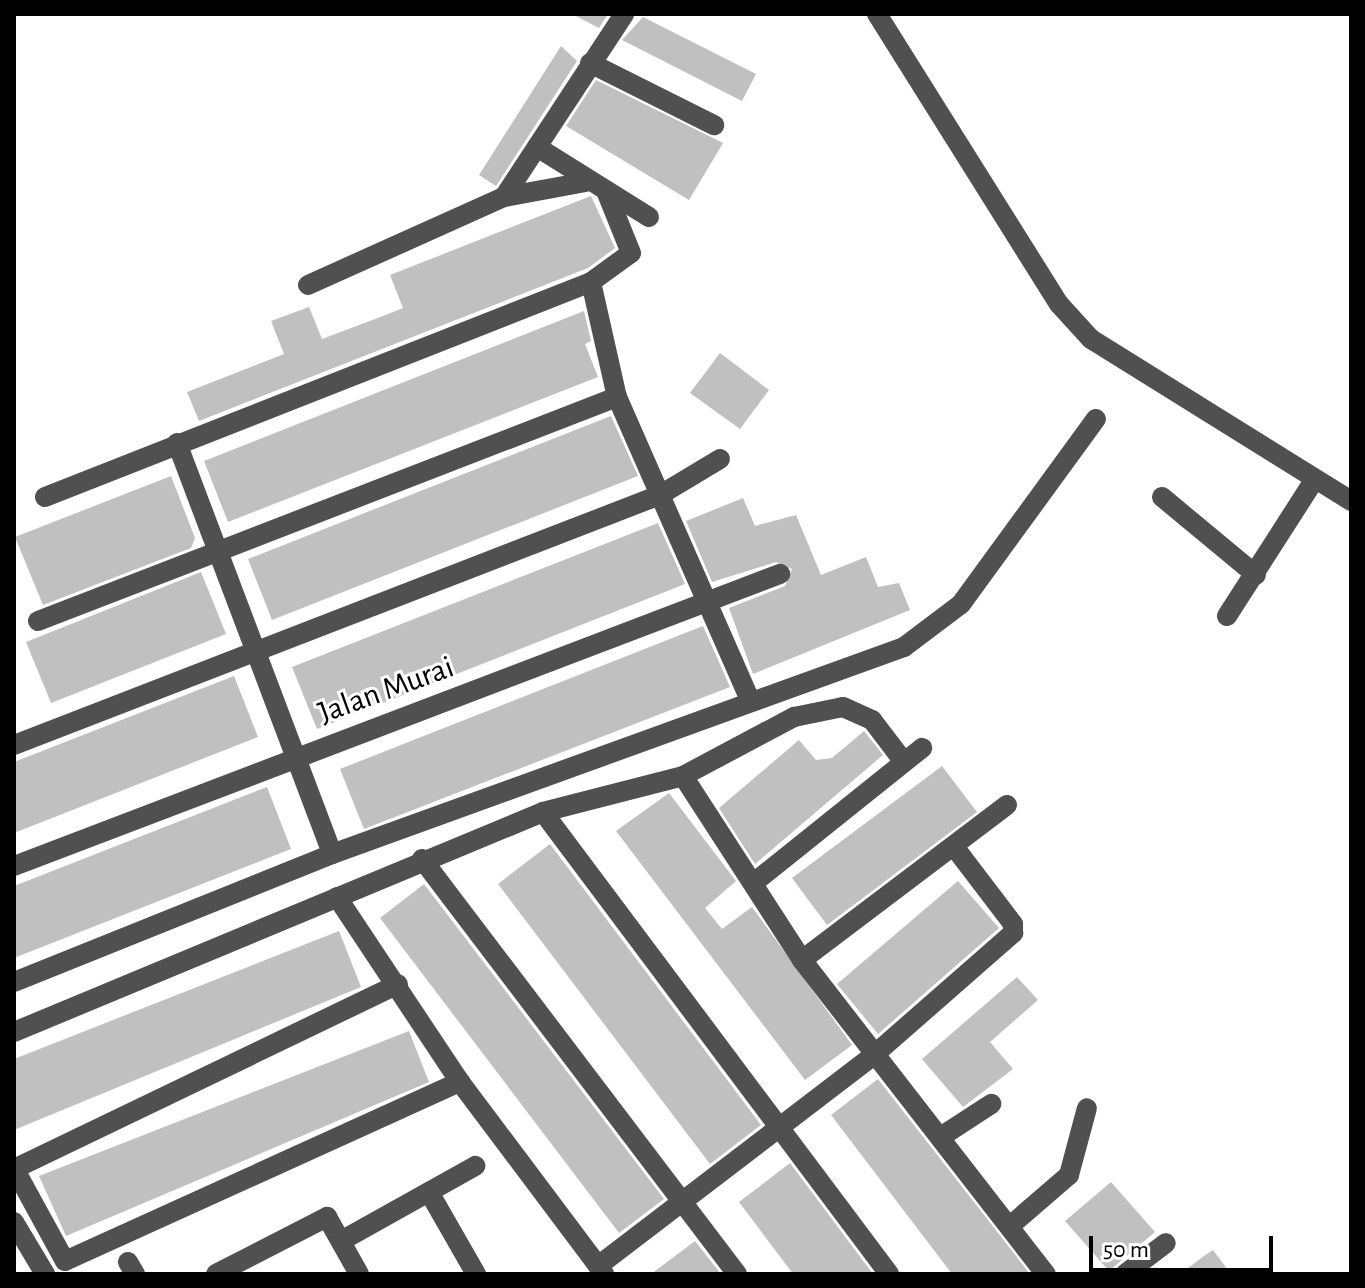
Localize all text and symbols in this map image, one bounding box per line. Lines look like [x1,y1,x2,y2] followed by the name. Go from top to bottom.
[313,648,459,732] street label: Jalan Murai
[1093,1220,1277,1270] scale bar
[1103,1238,1149,1262] text: 50 m

